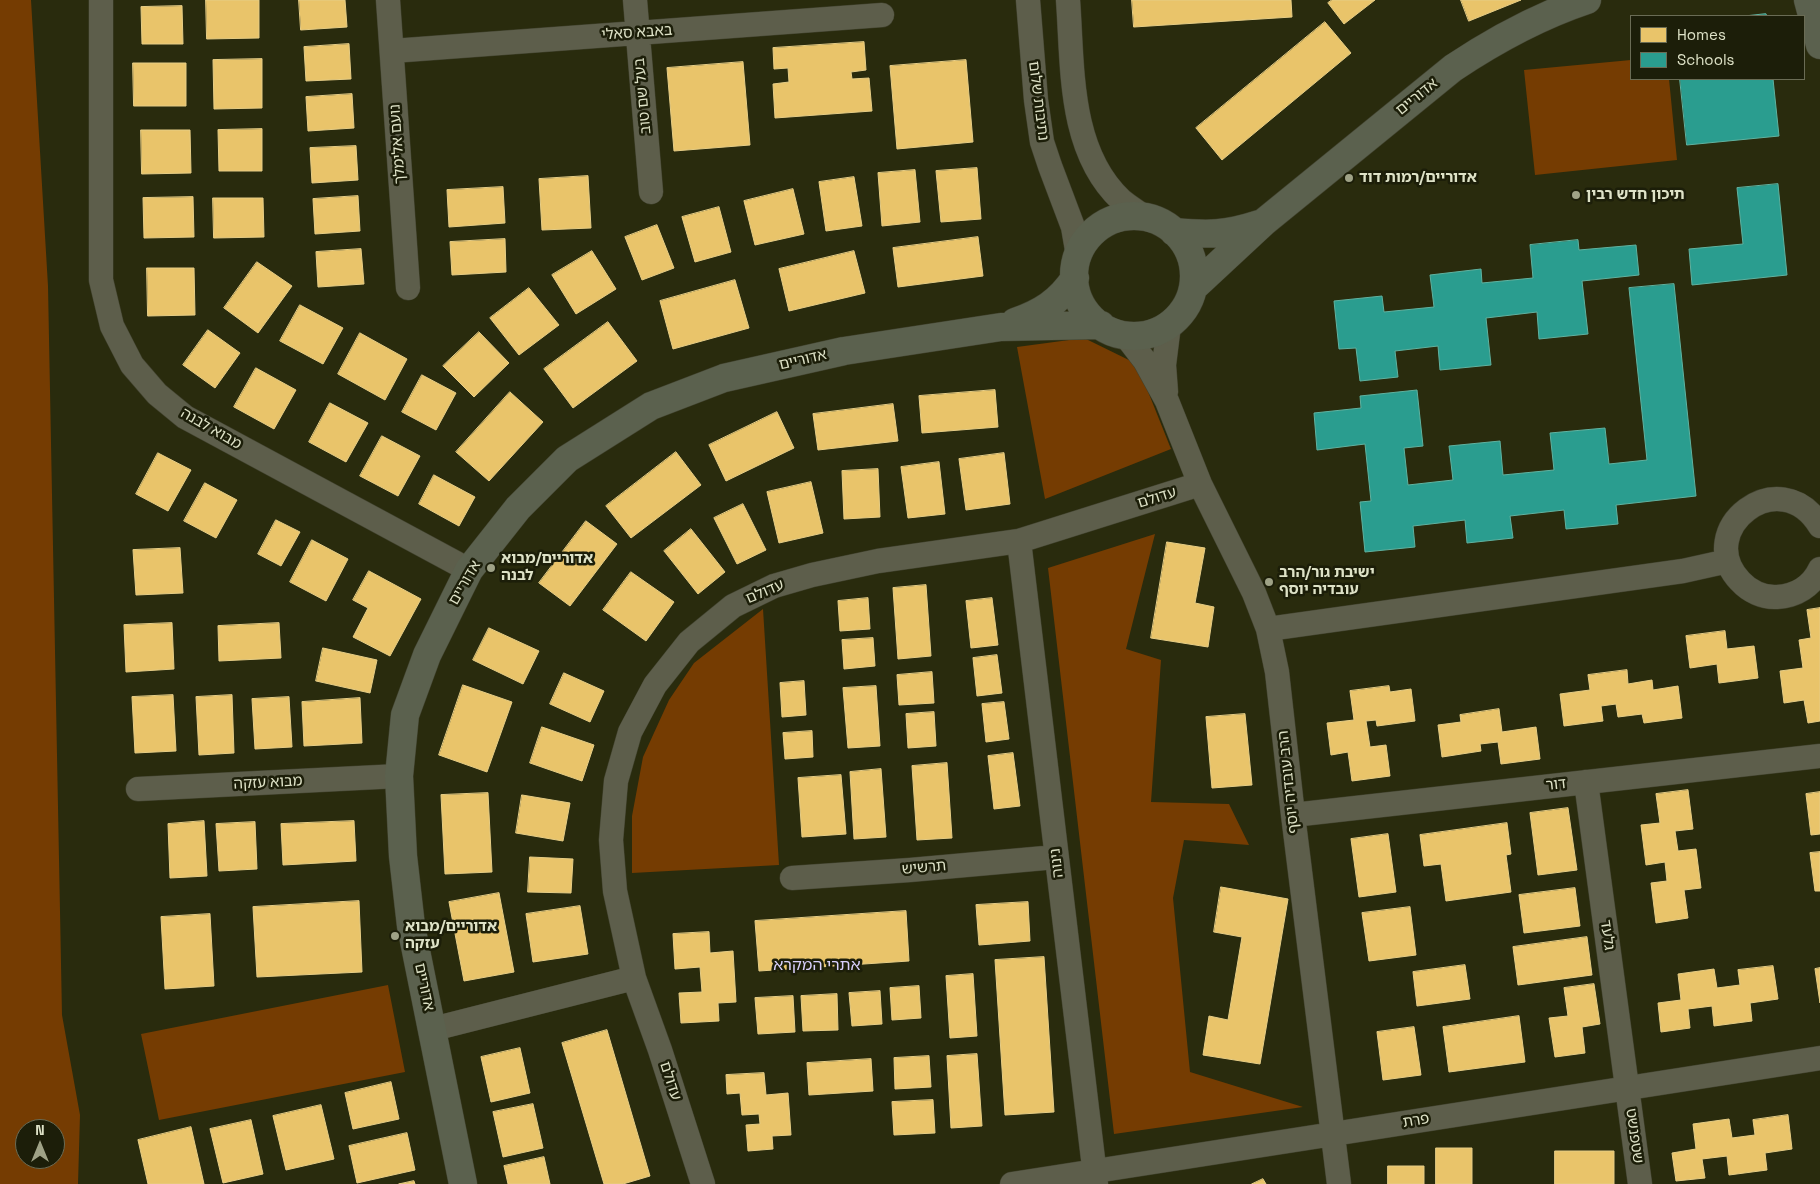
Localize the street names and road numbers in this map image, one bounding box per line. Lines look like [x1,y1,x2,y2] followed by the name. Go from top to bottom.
[601,22,673,44] street label: באבא סאלי
[631,57,655,135] street label: בעל שם טוב
[1024,60,1052,142] street label: נתיבות שלום
[1393,75,1441,119] street label: אדוריים
[386,103,410,185] street label: נועם אלימלך
[777,346,829,374] street label: אדוריים
[177,404,245,454] street label: מבוא לבנה
[1135,484,1179,512] street label: עדולם
[445,558,485,608] street label: אדוריים
[743,576,787,608] street label: עדולם
[1275,730,1303,834] street label: הרב עובדיה יוסף
[233,772,303,794] street label: מבוא עזקה
[1545,775,1567,795] street label: דור
[1046,847,1068,879] street label: נינוה
[901,857,947,879] street label: תרשיש
[1596,919,1618,951] street label: גלעד
[410,961,438,1013] street label: אדוריים
[655,1059,685,1103] street label: עדולם
[1621,1107,1647,1165] street label: שטפנשט
[1401,1110,1431,1132] street label: פרת

